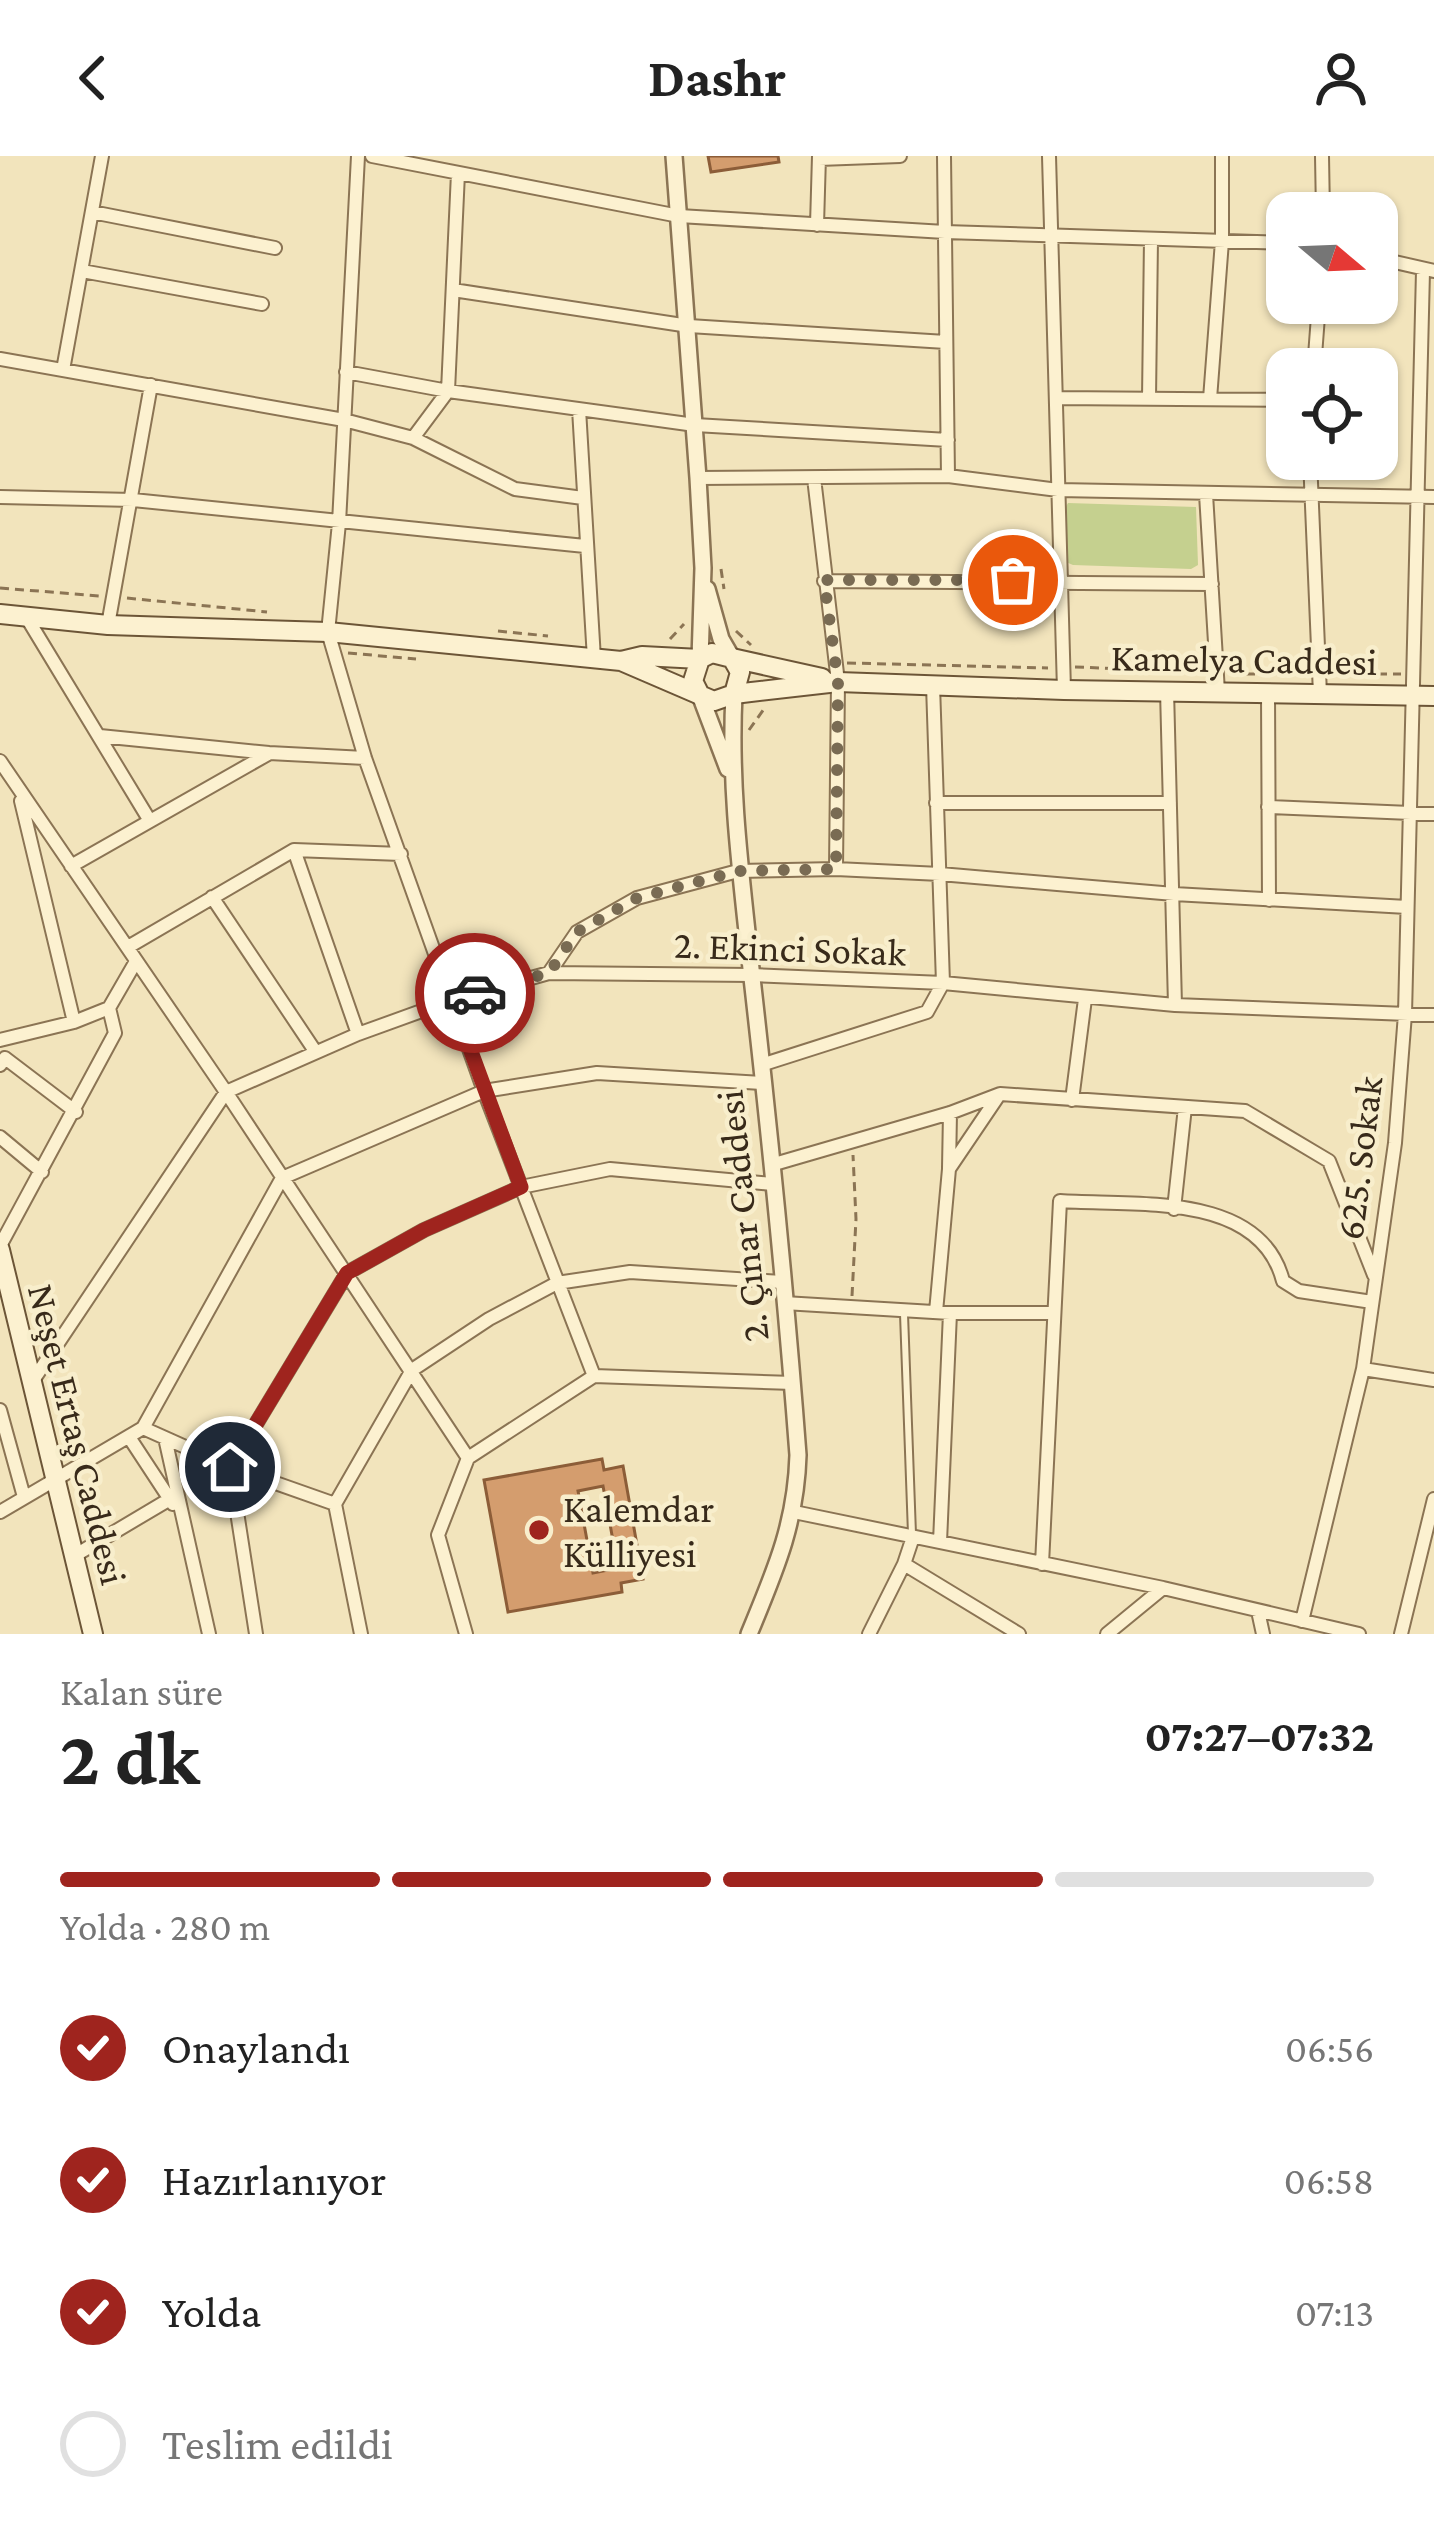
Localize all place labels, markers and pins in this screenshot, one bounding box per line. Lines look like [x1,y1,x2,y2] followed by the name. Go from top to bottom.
[962,529,1064,631] pin
[179,1416,281,1518] pin
[563,1487,714,1576] place label: Kalemdar Külliyesi
[526,1517,552,1543] marker: Kalemdar Külliyesi

